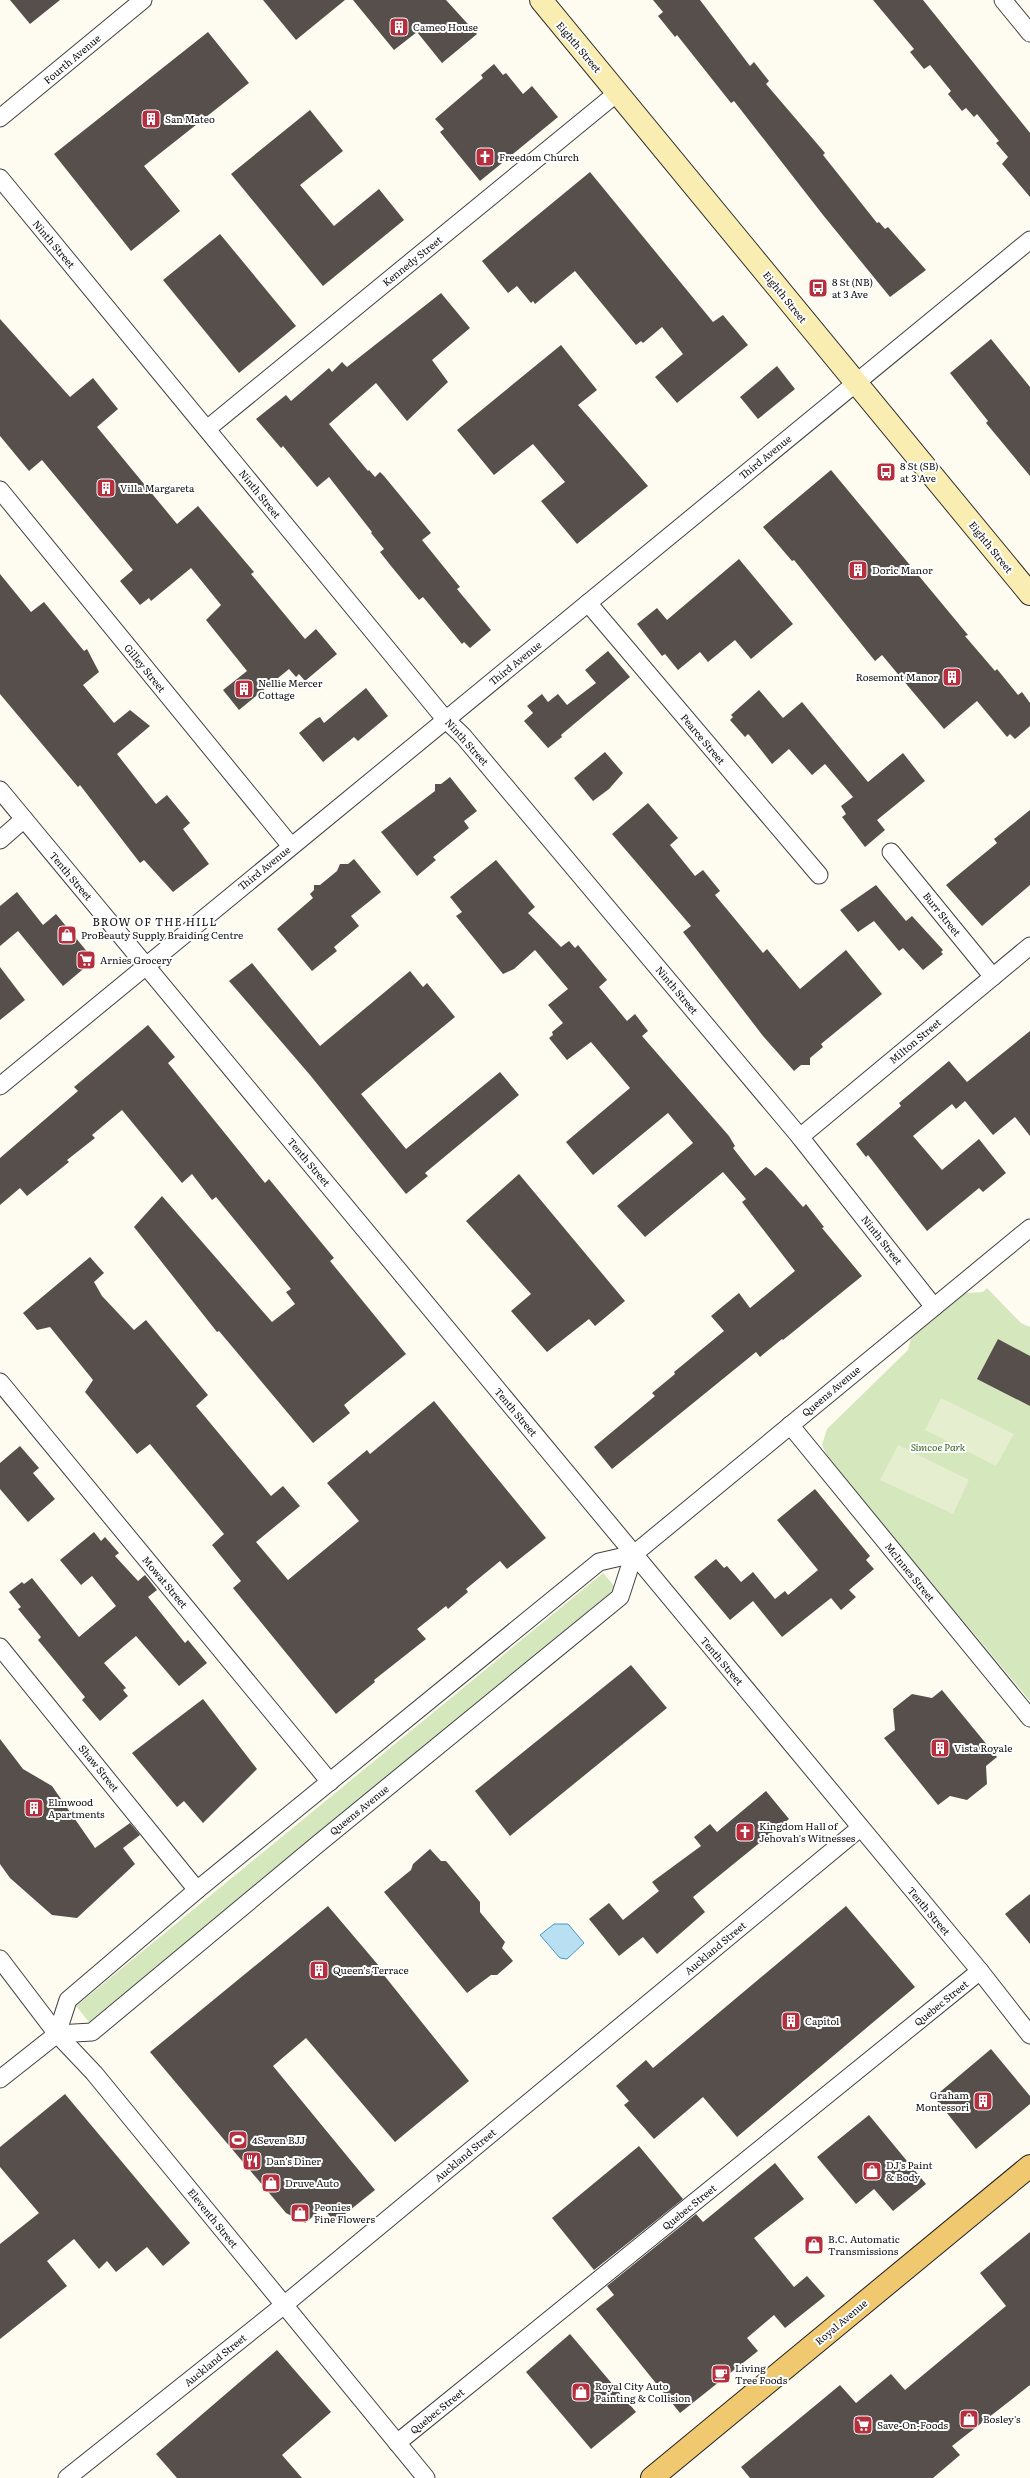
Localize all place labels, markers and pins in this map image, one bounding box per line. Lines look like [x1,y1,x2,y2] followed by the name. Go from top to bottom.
[388,16,410,38] building icon: Cameo House
[413,19,478,34] place label: Cameo House
[140,108,162,130] building icon: San Mateo
[165,111,215,126] place label: San Mateo
[474,146,496,168] church icon: Freedom Church
[499,149,580,164] place label: Freedom Church
[832,274,873,301] place label: 8 St (NB) at 3 Ave
[807,277,829,299] bus stop icon: 8 St (NB) at 3 Ave
[900,458,939,485] place label: 8 St (SB) at 3 Ave
[875,461,897,483] bus stop icon: 8 St (SB) at 3 Ave
[95,477,117,499] building icon: Villa Margareta
[120,480,195,495] place label: Villa Margareta
[847,559,869,581] building icon: Doric Manor
[872,562,933,577] place label: Doric Manor
[941,666,963,688] building icon: Rosemont Manor
[856,669,938,684] place label: Rosemont Manor
[258,675,323,702] place label: Nellie Mercer Cottage
[233,678,255,700] building icon: Nellie Mercer Cottage
[56,924,78,946] shop icon: ProBeauty Supply Braiding Centre
[81,927,243,942] place label: ProBeauty Supply Braiding Centre
[75,949,97,971] supermarket icon: Arnies Grocery
[100,952,172,967] place label: Arnies Grocery
[929,1737,951,1759] building icon: Vista Royale
[954,1740,1012,1755] place label: Vista Royale
[48,1794,105,1821] place label: Elmwood Apartments
[23,1797,45,1819] building icon: Elmwood Apartments
[759,1818,856,1845] place label: Kingdom Hall of Jehovah's Witnesses
[734,1821,756,1843] church icon: Kingdom Hall of Jehovah's Witnesses
[308,1959,330,1981] building icon: Queen's Terrace
[333,1962,409,1977] place label: Queen's Terrace
[780,2010,802,2032] building icon: Capitol
[805,2013,840,2028] place label: Capitol
[915,2087,970,2114] place label: Graham Montessori
[972,2090,994,2112] building icon: Graham Montessori
[227,2129,249,2151] sports icon: 4Seven BJJ
[252,2132,305,2147] place label: 4Seven BJJ
[241,2150,263,2172] restaurant icon: Dan's Diner
[266,2153,321,2168] place label: Dan's Diner
[886,2157,933,2184] place label: DJ's Paint & Body
[861,2160,883,2182] shop icon: DJ's Paint & Body
[260,2172,282,2194] shop icon: Druve Auto
[285,2175,339,2190] place label: Druve Auto
[314,2199,375,2226] place label: Peonies Fine Flowers
[289,2202,311,2224] shop icon: Peonies Fine Flowers
[828,2231,900,2258] place label: B.C. Automatic Transmissions
[803,2234,825,2256] shop icon: B.C. Automatic Transmissions
[735,2360,788,2387] place label: Living Tree Foods
[710,2363,732,2385] cafe icon: Living Tree Foods
[595,2378,691,2405] place label: Royal City Auto Painting & Collision
[570,2381,592,2403] shop icon: Royal City Auto Painting & Collision
[958,2408,980,2430] shop icon: Bosley's
[983,2411,1021,2426] place label: Bosley's
[852,2414,874,2436] supermarket icon: Save-On-Foods
[877,2417,949,2432] place label: Save-On-Foods

